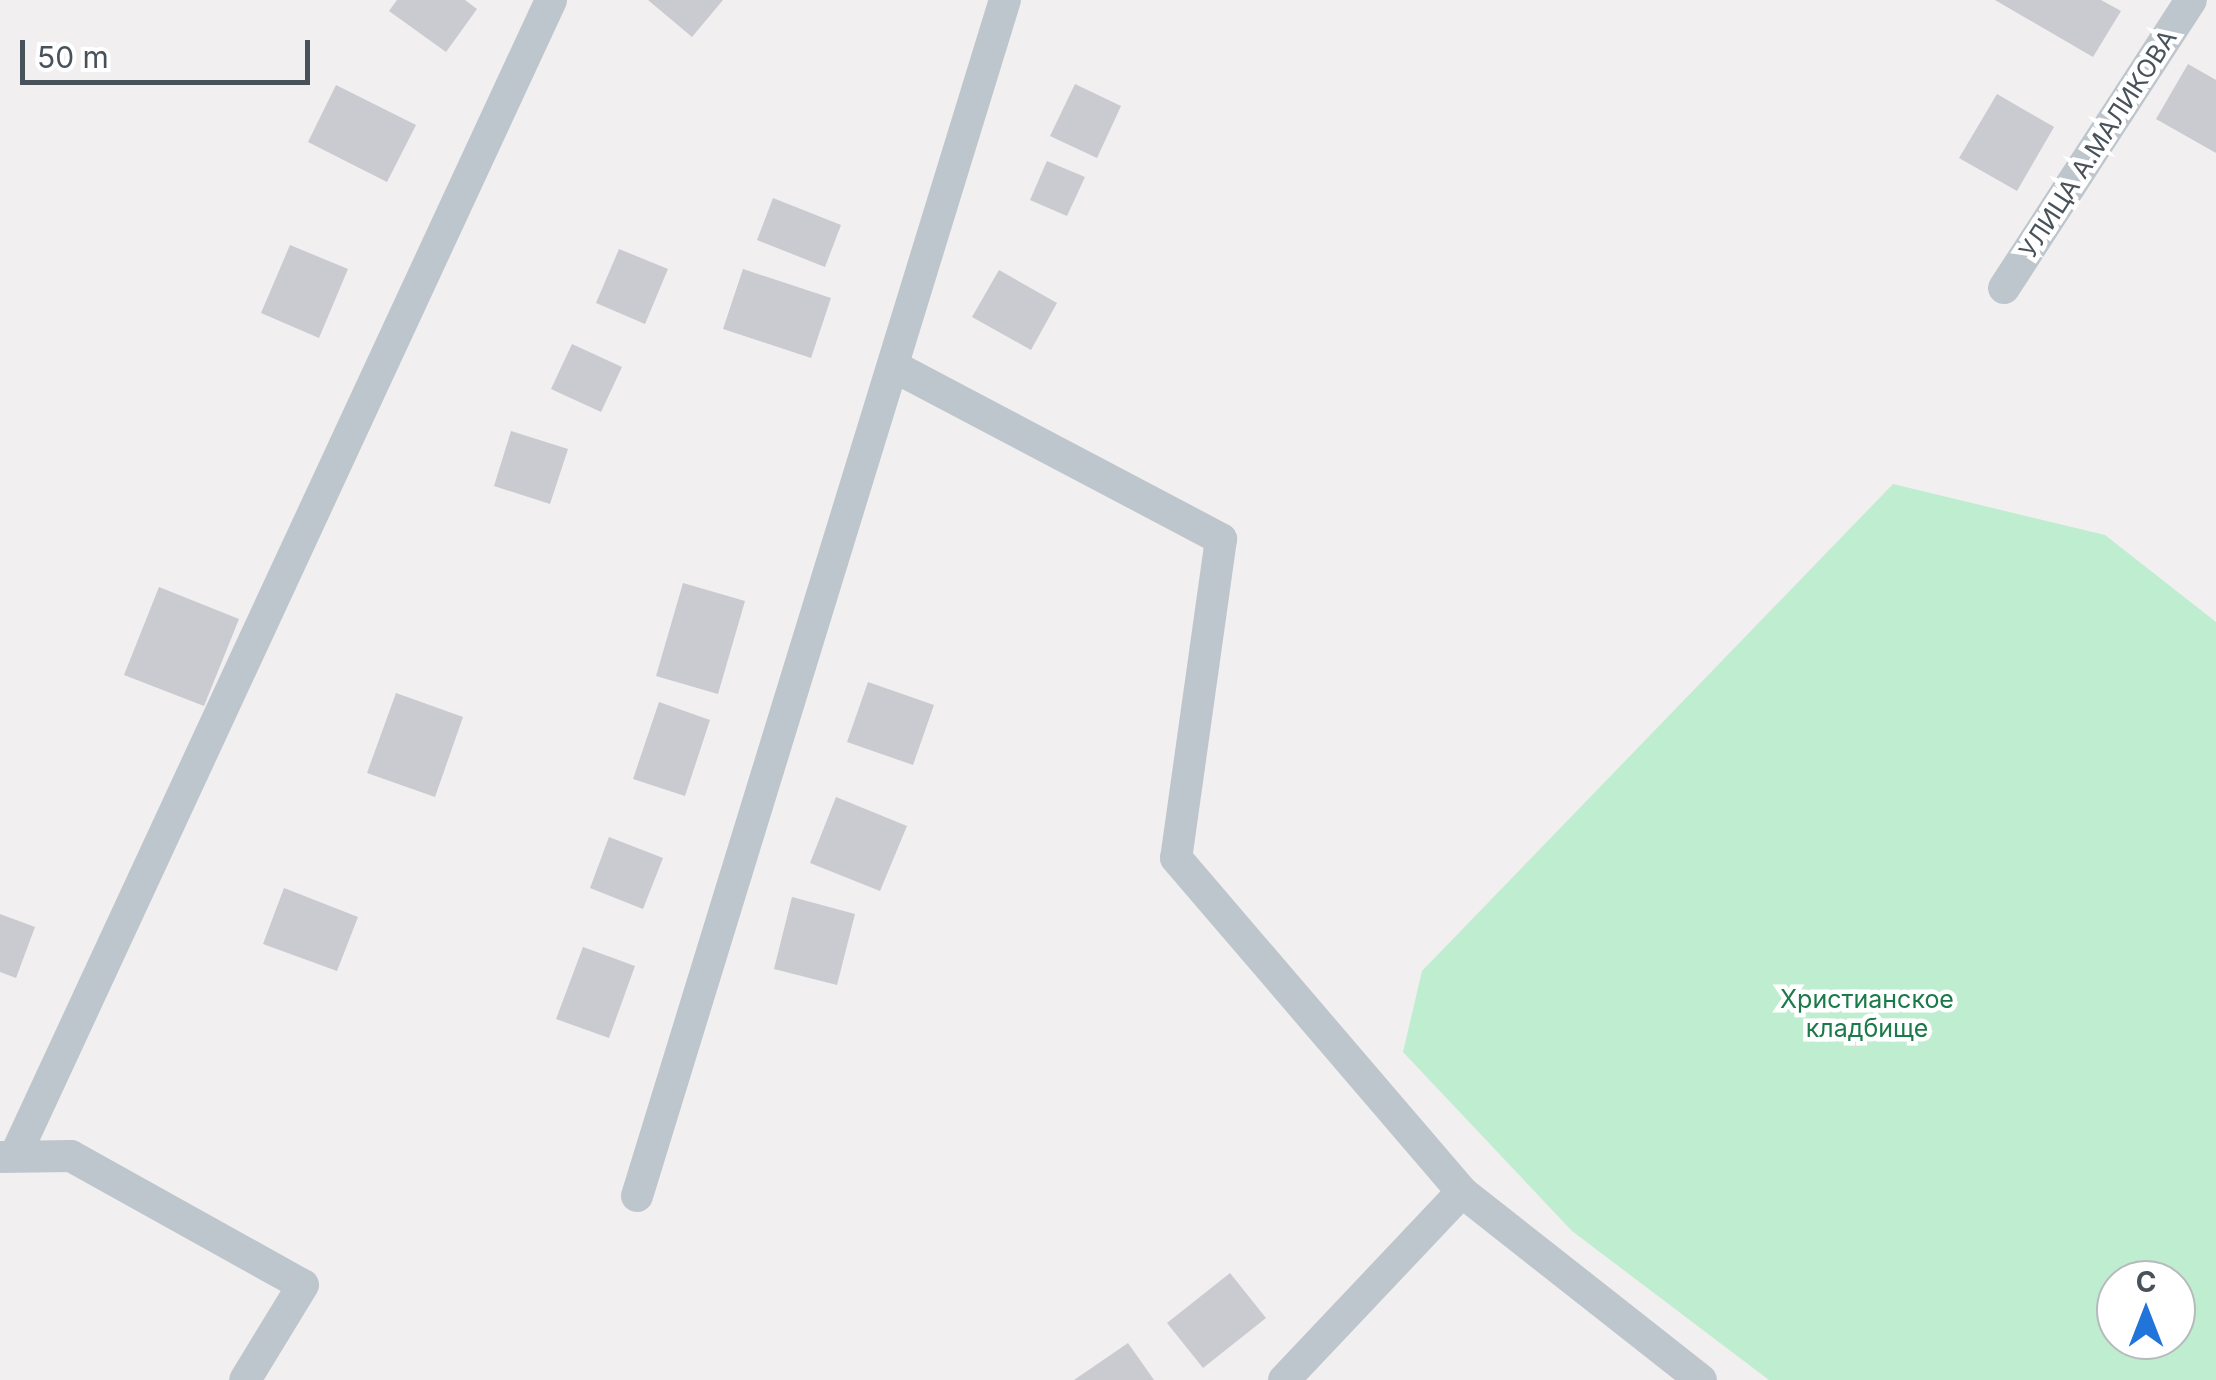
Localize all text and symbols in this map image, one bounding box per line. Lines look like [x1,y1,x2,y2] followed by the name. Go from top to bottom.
[25,20,315,82] scale bar
[2013,24,2183,264] street label: УЛИЦА А.МАЛИКОВА
[37,39,109,75] text: 50 m
[1780,985,1954,1044] park label: Христианское кладбище
[2096,1260,2196,1360] north arrow
[2136,1265,2156,1299] text: С

